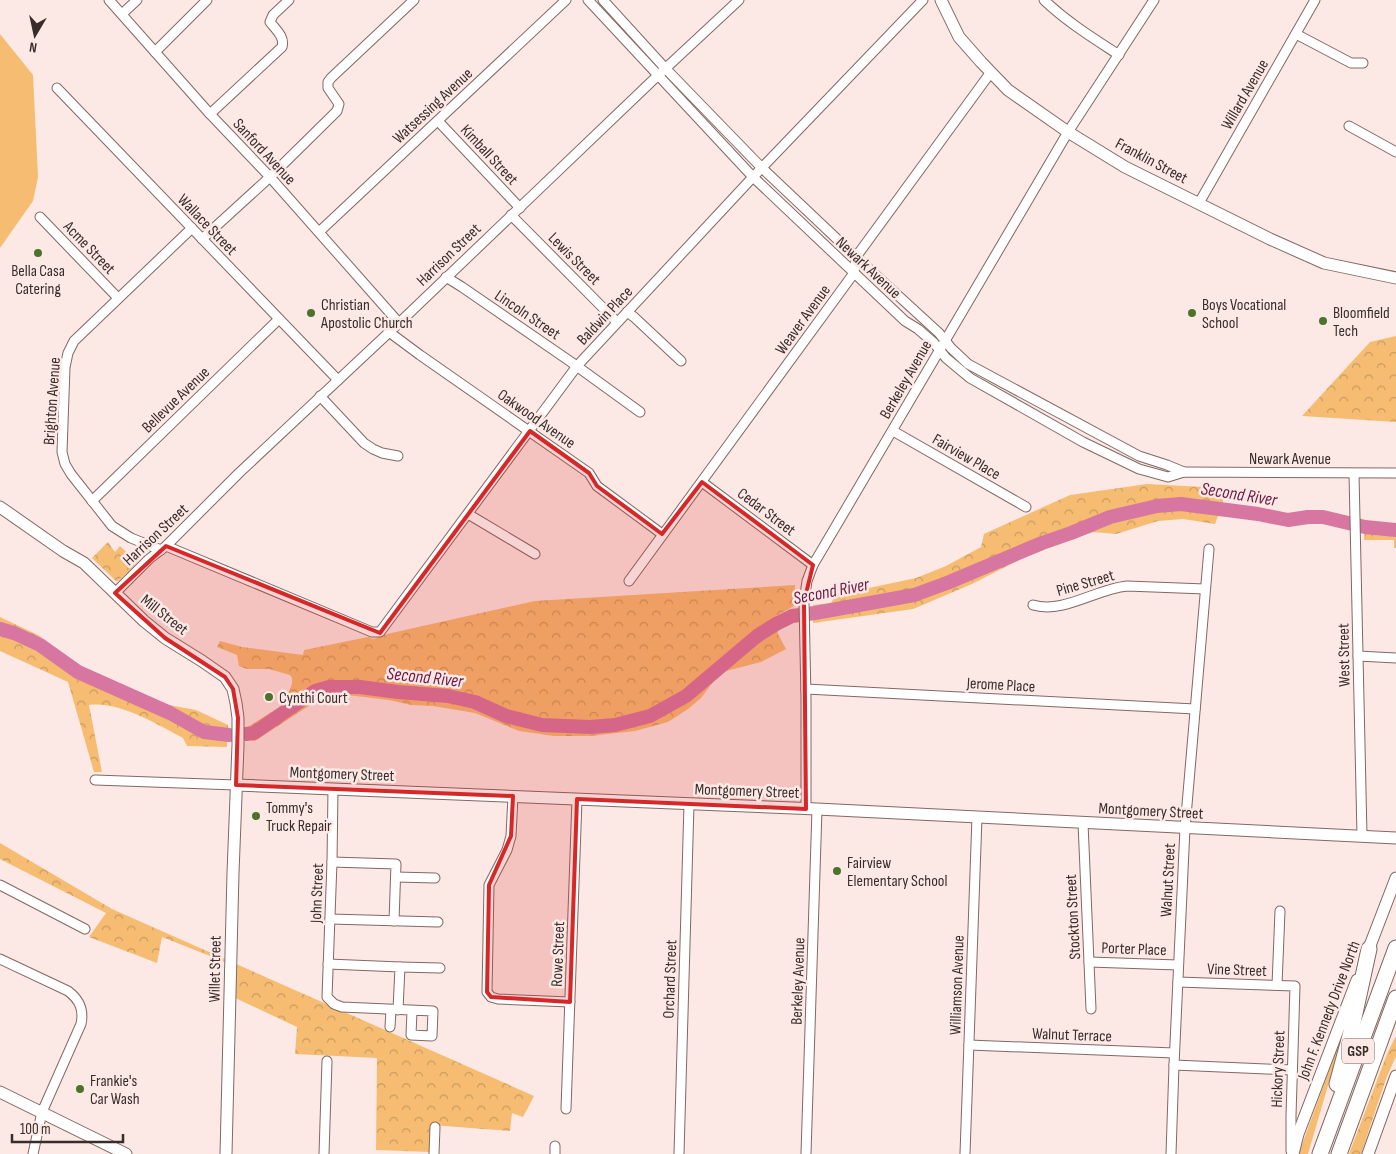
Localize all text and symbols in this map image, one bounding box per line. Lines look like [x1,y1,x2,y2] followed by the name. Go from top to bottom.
[10,10,60,60] north arrow
[28,38,38,56] text: N
[1218,56,1273,133] street label: Willard Avenue
[389,64,477,148] street label: Watsessing Avenue
[228,115,299,189] street label: Sanford Avenue
[456,121,522,189] street label: Kimball Street
[1112,134,1191,188] street label: Franklin Street
[173,191,241,260] street label: Wallace Street
[58,217,119,279] street label: Acme Street
[413,220,485,290] street label: Harrison Street
[544,229,604,289] street label: Lewis Street
[832,233,904,303] street label: Newark Avenue
[32,247,44,259] marker: Bella Casa Catering
[11,262,65,299] place label: Bella Casa Catering
[772,281,835,358] street label: Weaver Avenue
[573,283,637,349] street label: Baldwin Place
[491,286,564,344] street label: Lincoln Street
[320,296,413,333] place label: Christian Apostolic Church
[1202,296,1286,333] place label: Boys Vocational School
[1333,304,1390,341] place label: Bloomfield Tech
[305,307,317,319] marker: Christian Apostolic Church
[1186,307,1198,319] marker: Boys Vocational School
[1317,315,1329,327] marker: Bloomfield Tech
[876,337,936,422] street label: Berkeley Avenue
[40,357,65,446] street label: Brighton Avenue
[138,363,214,437] street label: Bellevue Avenue
[494,385,579,453] street label: Oakwood Avenue
[929,430,1004,484] street label: Fairview Place
[1249,450,1331,469] street label: Newark Avenue
[1199,478,1279,511] water label: Second River
[733,484,799,540] street label: Cedar Street
[120,500,193,570] street label: Harrison Street
[1054,566,1117,601] street label: Pine Street
[791,574,872,609] water label: Second River
[137,591,192,640] street label: Mill Street
[1334,623,1355,687] street label: West Street
[386,663,465,692] water label: Second River
[965,674,1036,697] street label: Jerome Place
[279,689,348,708] place label: Cynthi Court
[263,691,275,703] marker: Cynthi Court
[289,763,395,786] street label: Montgomery Street
[694,780,800,803] street label: Montgomery Street
[266,799,332,836] place label: Tommy's Truck Repair
[1098,799,1204,824] street label: Montgomery Street
[250,810,262,822] marker: Tommy's Truck Repair
[1157,843,1180,917] street label: Walnut Street
[847,854,947,891] place label: Fairview Elementary School
[307,863,328,924] street label: John Street
[831,865,843,877] marker: Fairview Elementary School
[1062,874,1085,960] street label: Stockton Street
[548,921,569,987] street label: Rowe Street
[205,935,226,1003] street label: Willet Street
[946,935,969,1035] street label: Williamson Avenue
[787,937,810,1025] street label: Berkeley Avenue
[1294,938,1365,1084] street label: John F. Kennedy Drive North
[660,939,681,1019] street label: Orchard Street
[1101,939,1167,960] street label: Porter Place
[1207,960,1267,981] street label: Vine Street
[1032,1025,1112,1046] street label: Walnut Terrace
[1268,1030,1289,1108] street label: Hickory Street
[1342,1038,1374,1064] road number: GSP
[90,1072,140,1109] place label: Frankie's Car Wash
[74,1083,86,1095] marker: Frankie's Car Wash
[12,1112,124,1144] scale bar
[20,1120,51,1139] text: 100 m

